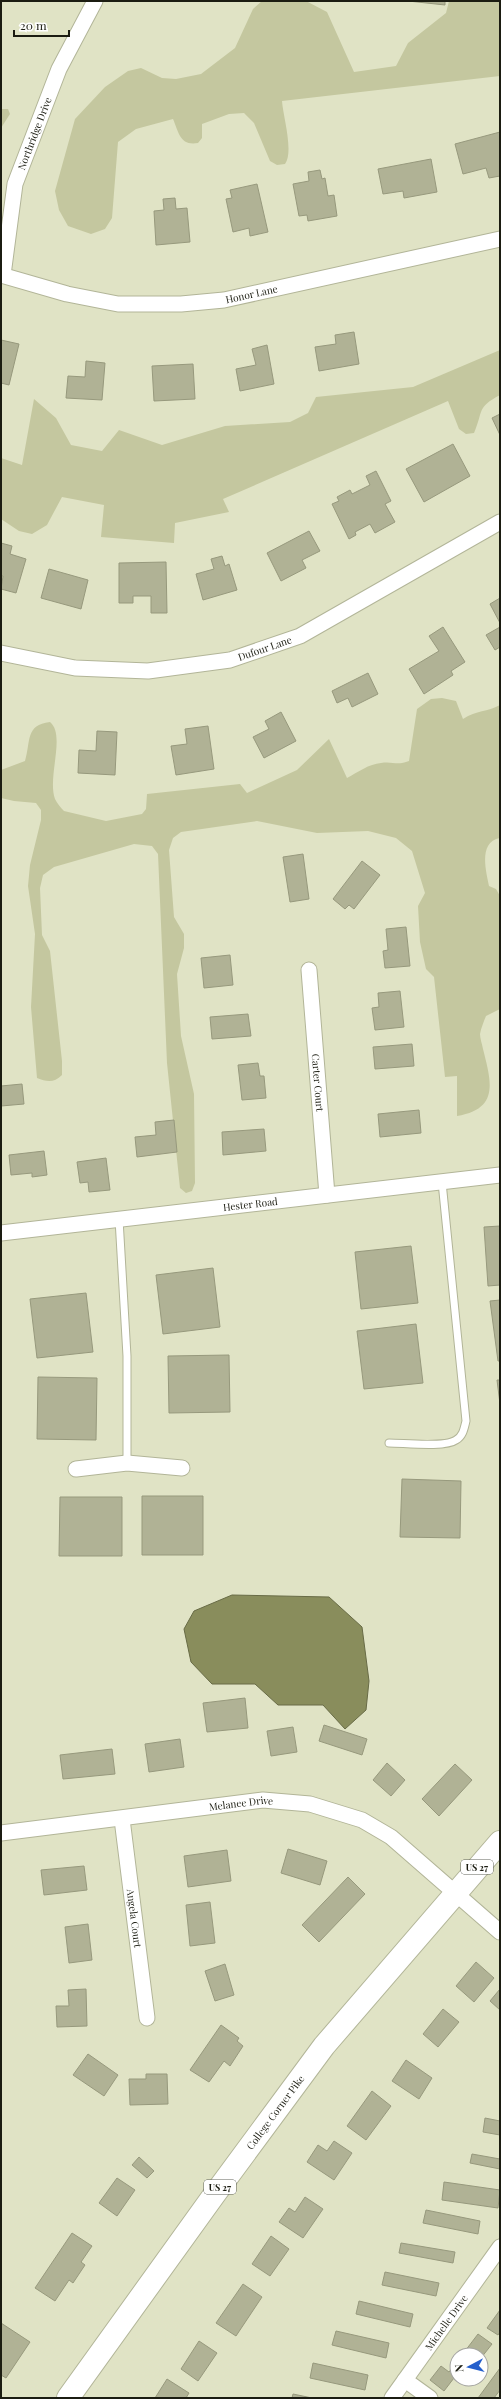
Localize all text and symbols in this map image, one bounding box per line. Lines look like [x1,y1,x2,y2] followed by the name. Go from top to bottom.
[14,12,69,38] scale bar
[20,17,47,33] text: 20 m
[14,95,55,172] street label: Northridge Drive
[224,281,279,306] street label: Honor Lane
[236,632,294,664] street label: Dufour Lane
[309,1053,327,1112] street label: Carter Court
[222,1194,279,1214] street label: Hester Road
[208,1793,274,1814] street label: Melanee Drive
[461,1860,493,1874] road number: US 27
[124,1887,145,1949] street label: Angela Court
[243,2072,307,2152] street label: College Corner Pike
[204,2180,236,2194] road number: US 27
[421,2292,471,2353] street label: Michelle Drive
[449,2347,489,2387] north arrow
[451,2363,467,2373] text: N

